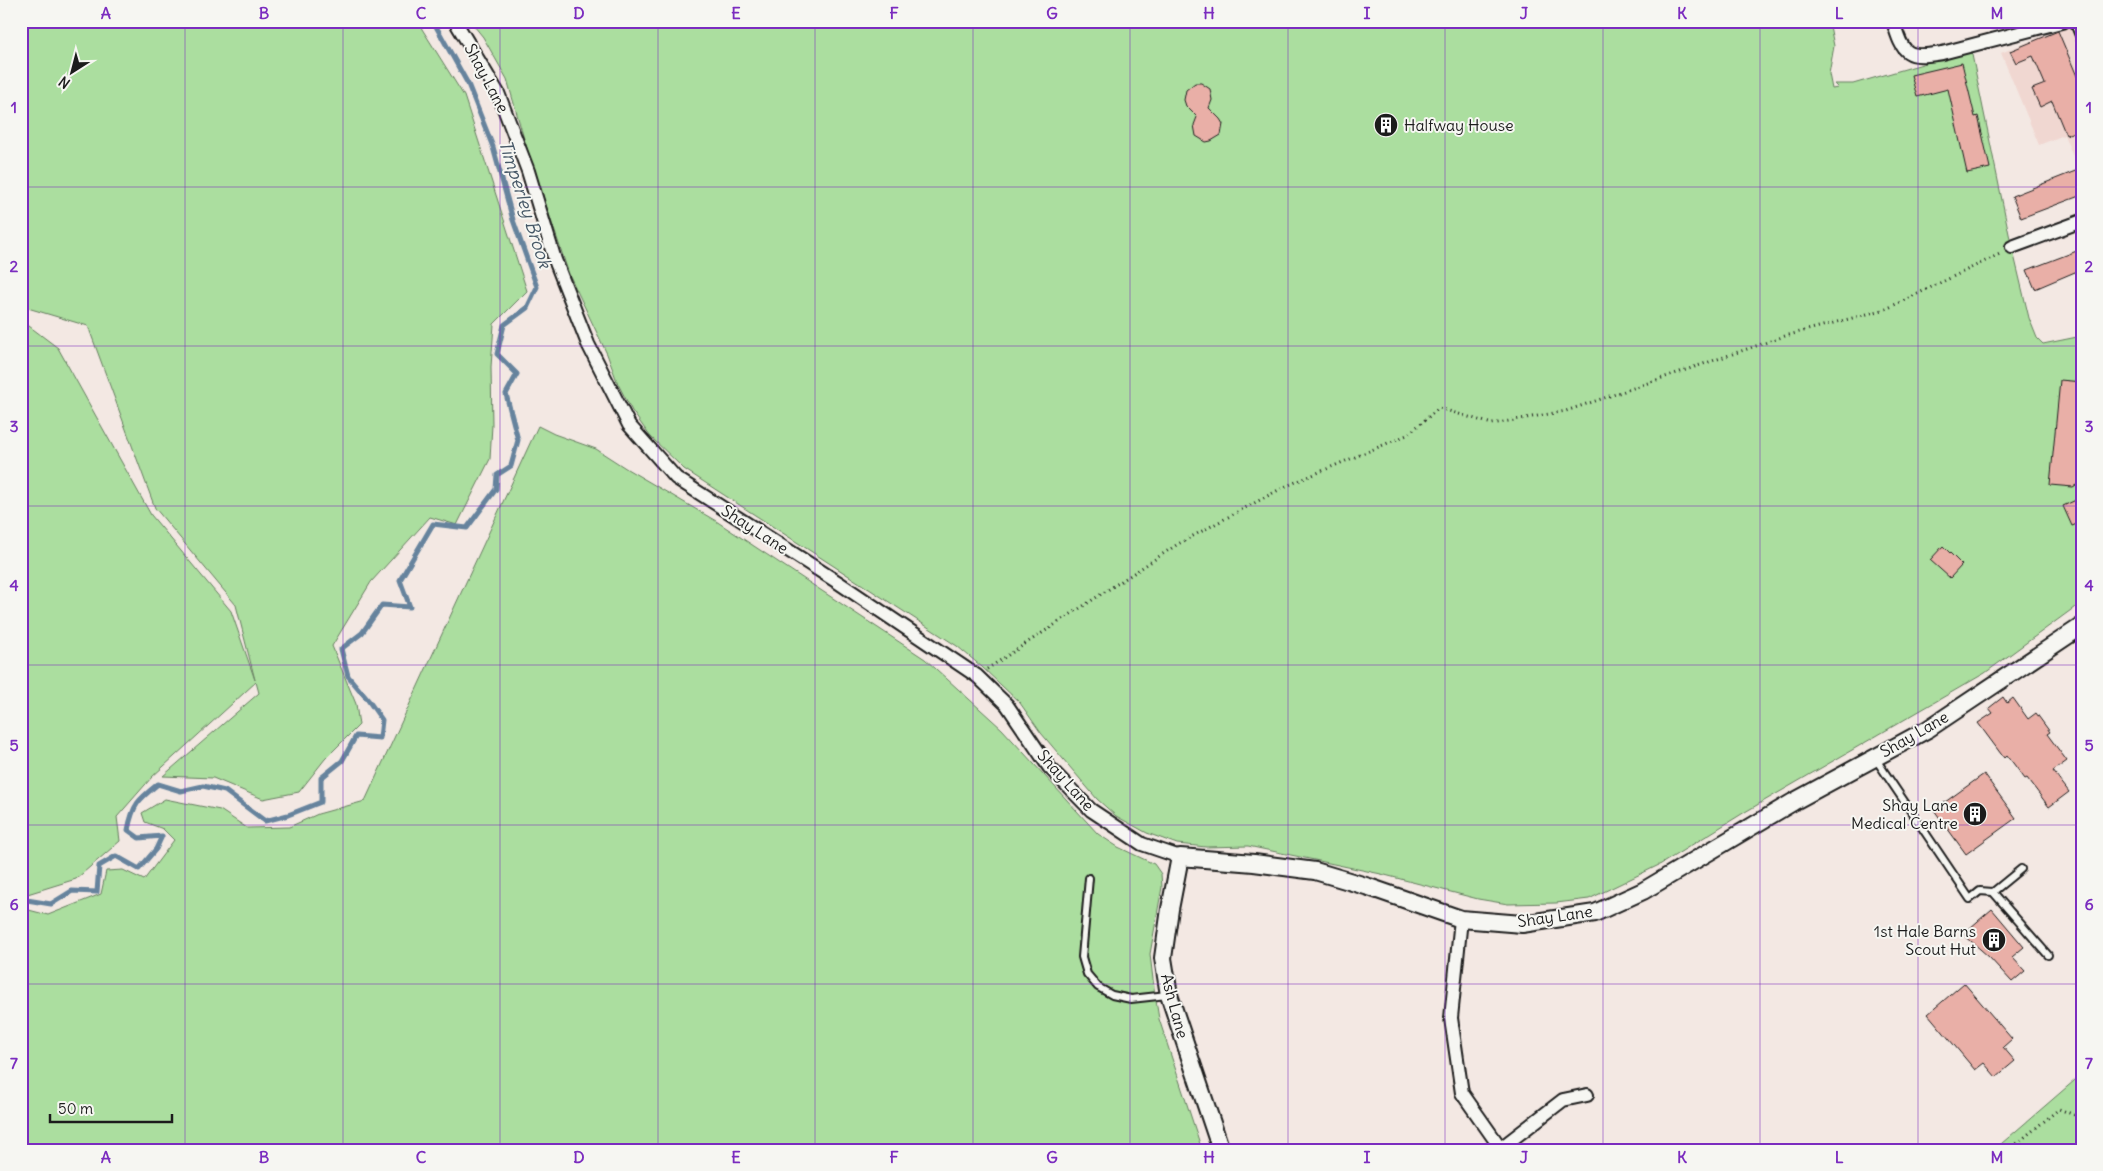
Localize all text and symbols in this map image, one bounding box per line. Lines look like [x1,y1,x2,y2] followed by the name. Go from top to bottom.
[101,3,111,23] text: A
[259,3,270,23] text: B
[416,3,427,23] text: C
[573,3,585,23] text: D
[731,3,741,23] text: E
[889,3,899,23] text: F
[1046,3,1058,23] text: G
[1203,3,1215,23] text: H
[1364,3,1371,23] text: I
[1520,3,1529,23] text: J
[1677,3,1687,23] text: K
[1835,3,1844,23] text: L
[1991,3,2004,23] text: M
[460,40,514,116] street label: Shay Lane
[48,48,98,98] north arrow
[55,72,74,93] text: N
[11,97,17,117] text: 1
[2086,97,2092,117] text: 1
[1373,112,1399,138] building icon: Halfway House
[1404,115,1514,135] place label: Halfway House
[494,137,558,272] water label: Timperley Brook
[10,256,19,276] text: 2
[2085,256,2094,276] text: 2
[9,416,19,436] text: 3
[2084,416,2094,436] text: 3
[718,500,792,558] street label: Shay Lane
[9,575,19,595] text: 4
[2084,575,2094,595] text: 4
[1876,706,1952,762] street label: Shay Lane
[9,735,19,755] text: 5
[2084,735,2094,755] text: 5
[1033,745,1099,815] street label: Shay Lane
[1851,795,1958,833] place label: Shay Lane Medical Centre
[1962,801,1988,827] building icon: Shay Lane Medical Centre
[9,894,19,914] text: 6
[2084,894,2094,914] text: 6
[1516,901,1594,931] street label: Shay Lane
[1874,921,1977,959] place label: 1st Hale Barns Scout Hut
[1981,927,2007,953] building icon: 1st Hale Barns Scout Hut
[1157,971,1193,1041] street label: Ash Lane
[10,1053,18,1073] text: 7
[2085,1053,2093,1073] text: 7
[50,1091,172,1123] scale bar
[58,1099,93,1118] text: 50 m
[101,1147,111,1167] text: A
[259,1147,270,1167] text: B
[416,1147,427,1167] text: C
[573,1147,585,1167] text: D
[731,1147,741,1167] text: E
[889,1147,899,1167] text: F
[1046,1147,1058,1167] text: G
[1203,1147,1215,1167] text: H
[1364,1147,1371,1167] text: I
[1520,1147,1529,1167] text: J
[1677,1147,1687,1167] text: K
[1835,1147,1844,1167] text: L
[1991,1147,2004,1167] text: M

